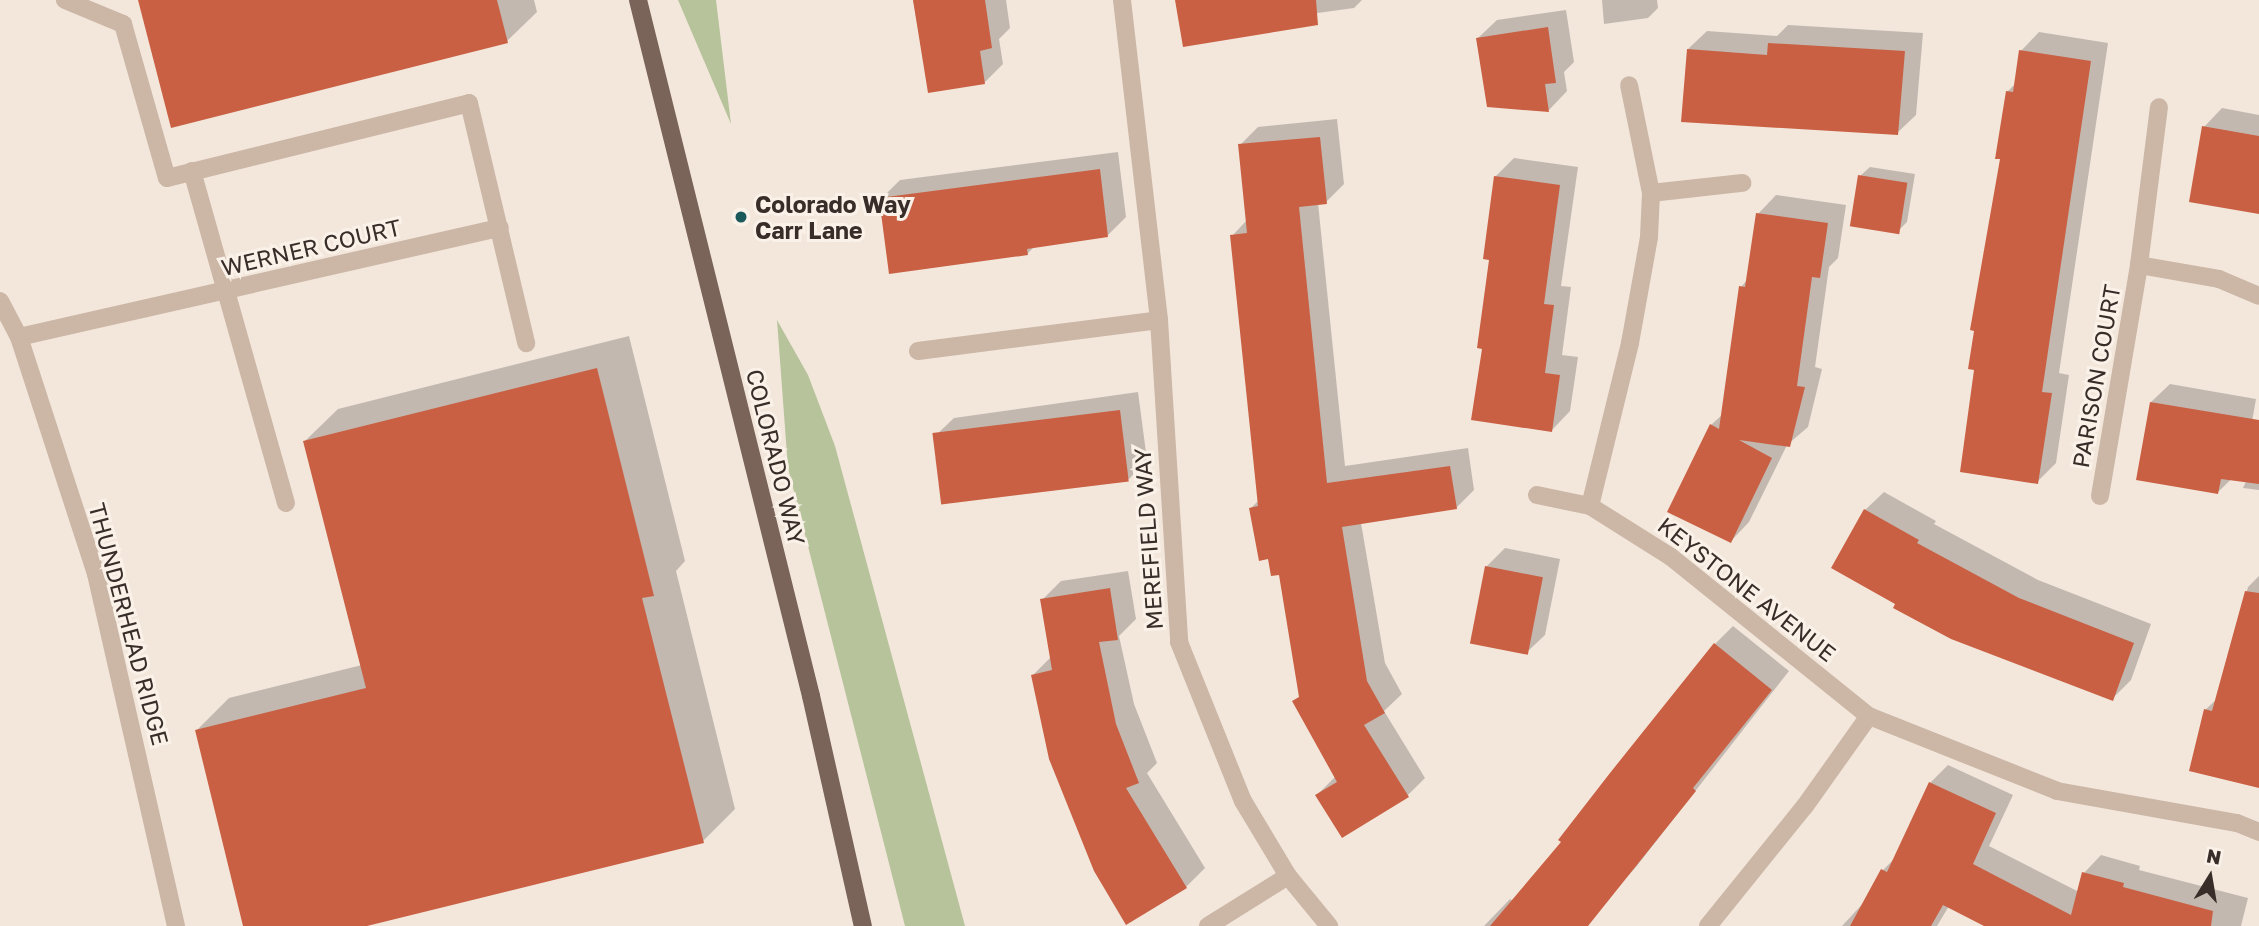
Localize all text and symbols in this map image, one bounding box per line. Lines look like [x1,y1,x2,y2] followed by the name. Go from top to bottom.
[755,190,911,244] place label: Colorado Way Carr Lane
[733,209,749,225] marker: Colorado Way Carr Lane
[218,213,404,281] street label: WERNER COURT
[2066,282,2126,470] street label: PARISON COURT
[741,366,811,548] street label: COLORADO WAY
[1128,447,1168,631] street label: MEREFIELD WAY
[83,500,175,748] street label: THUNDERHEAD RIDGE
[1653,511,1841,667] street label: KEYSTONE AVENUE
[2175,842,2245,912] north arrow
[2205,843,2223,869] text: N

